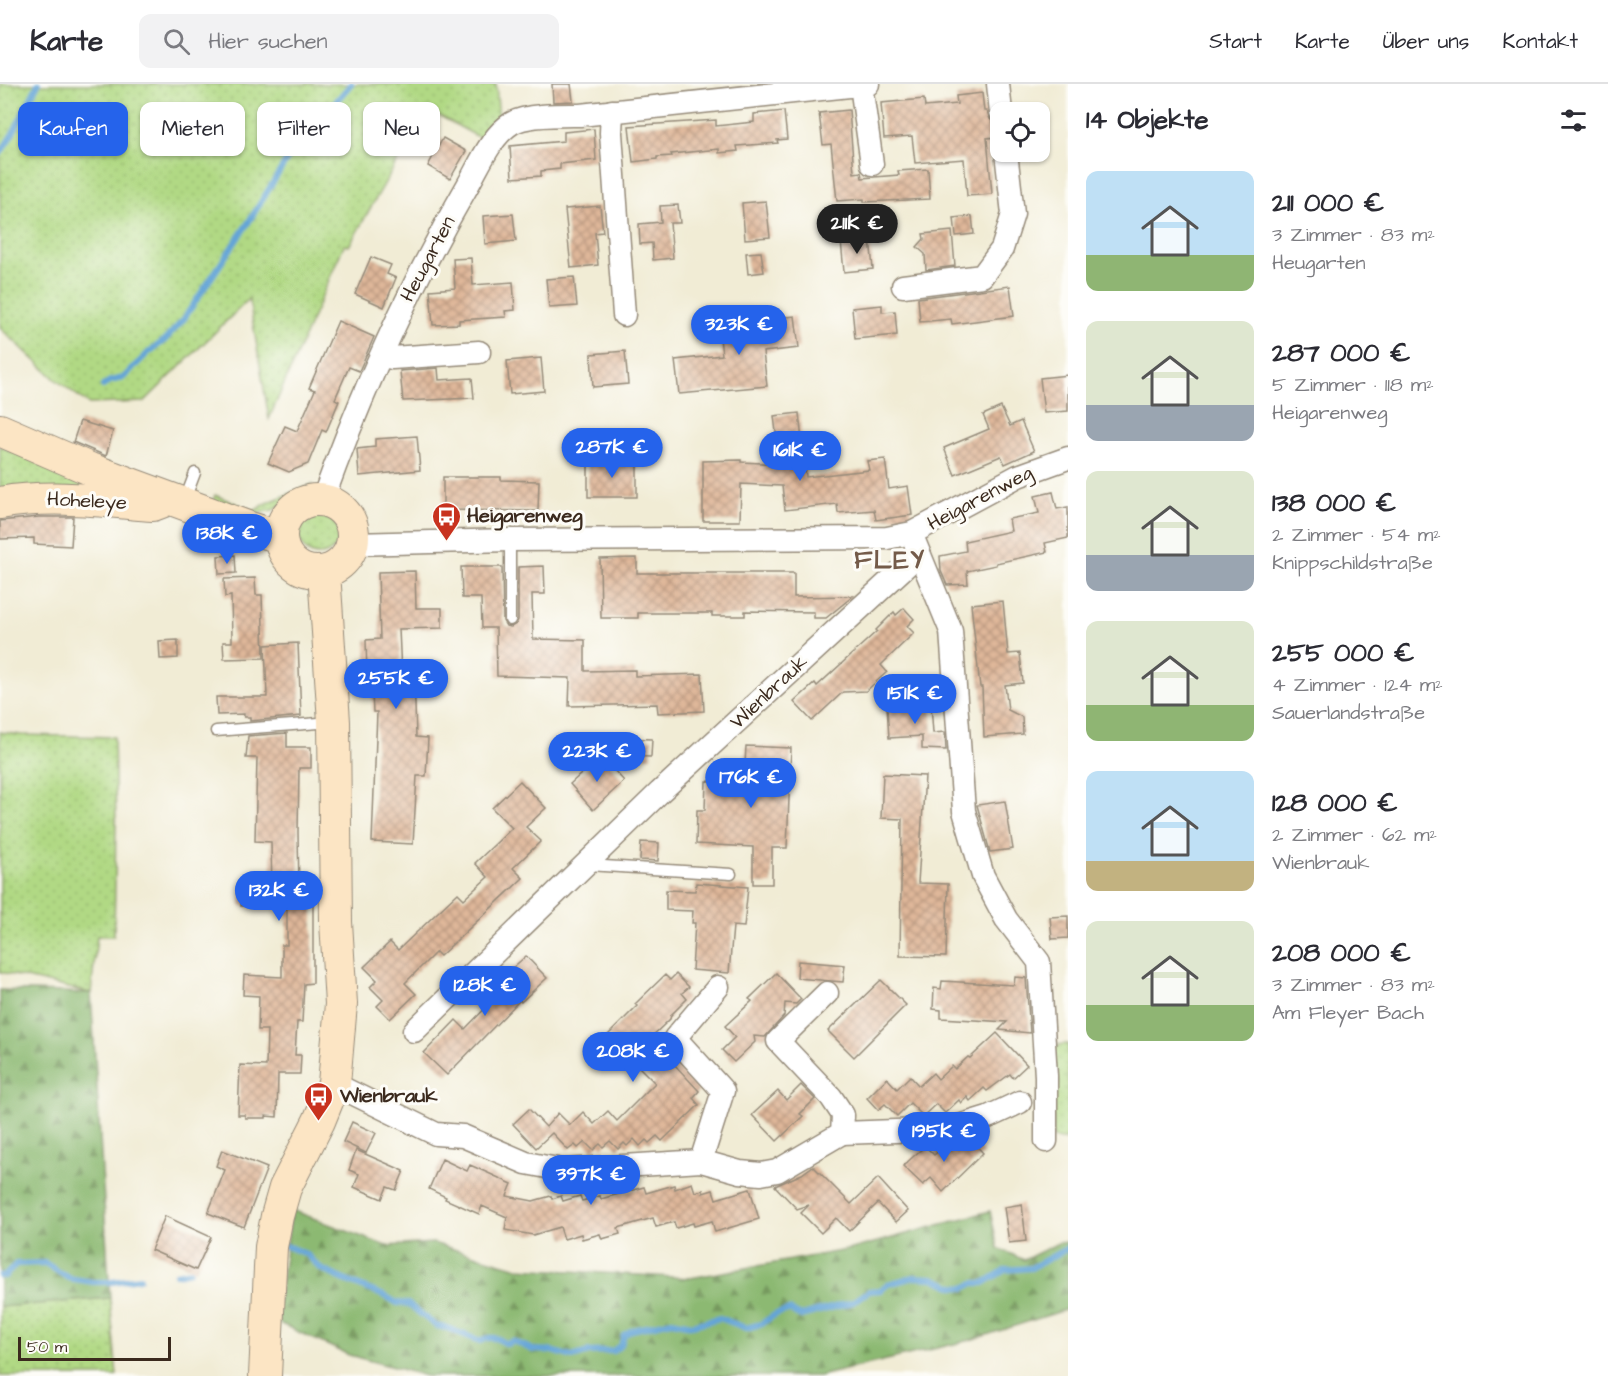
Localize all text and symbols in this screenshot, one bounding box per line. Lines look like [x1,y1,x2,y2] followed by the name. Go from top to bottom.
[139,14,559,68] search box
[30,22,103,61] text: Karte
[160,25,193,58] icon: search
[208,26,328,57] text: Hier suchen
[1209,27,1262,56] text: Start
[1295,27,1350,56] text: Karte
[1383,27,1469,56] text: Über uns
[1502,27,1578,56] text: Kontakt
[18,102,128,156] chip: Kaufen
[140,102,245,156] chip: Mieten
[257,102,351,156] chip: Filter
[363,102,440,156] chip: Neu
[990,102,1050,162] map controls
[990,102,1050,162] button: locate
[1086,102,1209,138] text: 14 Objekte
[1557,104,1590,137] icon: filters
[1272,185,1384,221] text: 211 000 €
[1134,195,1206,267] icon: home
[808,204,906,255] pin: 211K €
[831,209,883,237] text: 211K €
[394,211,463,307] street label: Heugarten
[1272,221,1435,249] text: 3 Zimmer · 83 m²
[1272,249,1366,277] text: Heugarten
[690,305,788,356] pin: 323K €
[705,310,773,338] text: 323K €
[1272,335,1410,371] text: 287 000 €
[1134,345,1206,417] icon: home
[1272,371,1434,399] text: 5 Zimmer · 118 m²
[1272,399,1388,427] text: Heigarenweg
[563,428,661,479] pin: 287K €
[751,431,849,482] pin: 161K €
[576,433,648,461] text: 287K €
[773,436,827,464] text: 161K €
[922,459,1038,538] street label: Heigarenweg
[46,485,128,518] street label: Hoheleye
[1272,485,1396,521] text: 138 000 €
[1134,495,1206,567] icon: home
[430,500,462,542] bus stop icon: Heigarenweg
[467,502,583,531] place label: Heigarenweg
[178,514,276,565] pin: 138K €
[196,519,258,547] text: 138K €
[1272,521,1441,549] text: 2 Zimmer · 54 m²
[854,542,926,578] district label: FLEY
[1272,549,1433,577] text: Knippschildstraße
[1272,635,1414,671] text: 255 000 €
[1134,645,1206,717] icon: home
[724,648,814,736] street label: Wienbrauk
[347,659,445,710] pin: 255K €
[358,664,434,692] text: 255K €
[1272,671,1443,699] text: 4 Zimmer · 124 m²
[866,674,964,725] pin: 151K €
[887,679,943,707] text: 151K €
[1272,699,1425,727] text: Sauerlandstraße
[548,732,646,783] pin: 223K €
[562,737,632,765] text: 223K €
[702,758,800,809] pin: 176K €
[719,763,783,791] text: 176K €
[1272,785,1398,821] text: 128 000 €
[1134,795,1206,867] icon: home
[1272,821,1437,849] text: 2 Zimmer · 62 m²
[1272,849,1370,877] text: Wienbrauk
[230,871,328,922] pin: 132K €
[249,876,309,904] text: 132K €
[1272,935,1411,971] text: 208 000 €
[1134,945,1206,1017] icon: home
[436,966,534,1017] pin: 128K €
[454,971,517,999] text: 128K €
[1272,971,1435,999] text: 3 Zimmer · 83 m²
[1272,999,1424,1027] text: Am Fleyer Bach
[584,1032,682,1083] pin: 208K €
[596,1037,670,1065] text: 208K €
[303,1080,335,1122] bus stop icon: Wienbrauk
[339,1082,438,1110] place label: Wienbrauk
[895,1112,993,1163] pin: 195K €
[912,1117,976,1145] text: 195K €
[542,1155,640,1206] pin: 397K €
[556,1160,626,1188] text: 397K €
[18,1334,171,1362] scale bar
[27,1336,67,1358] text: 50 m

